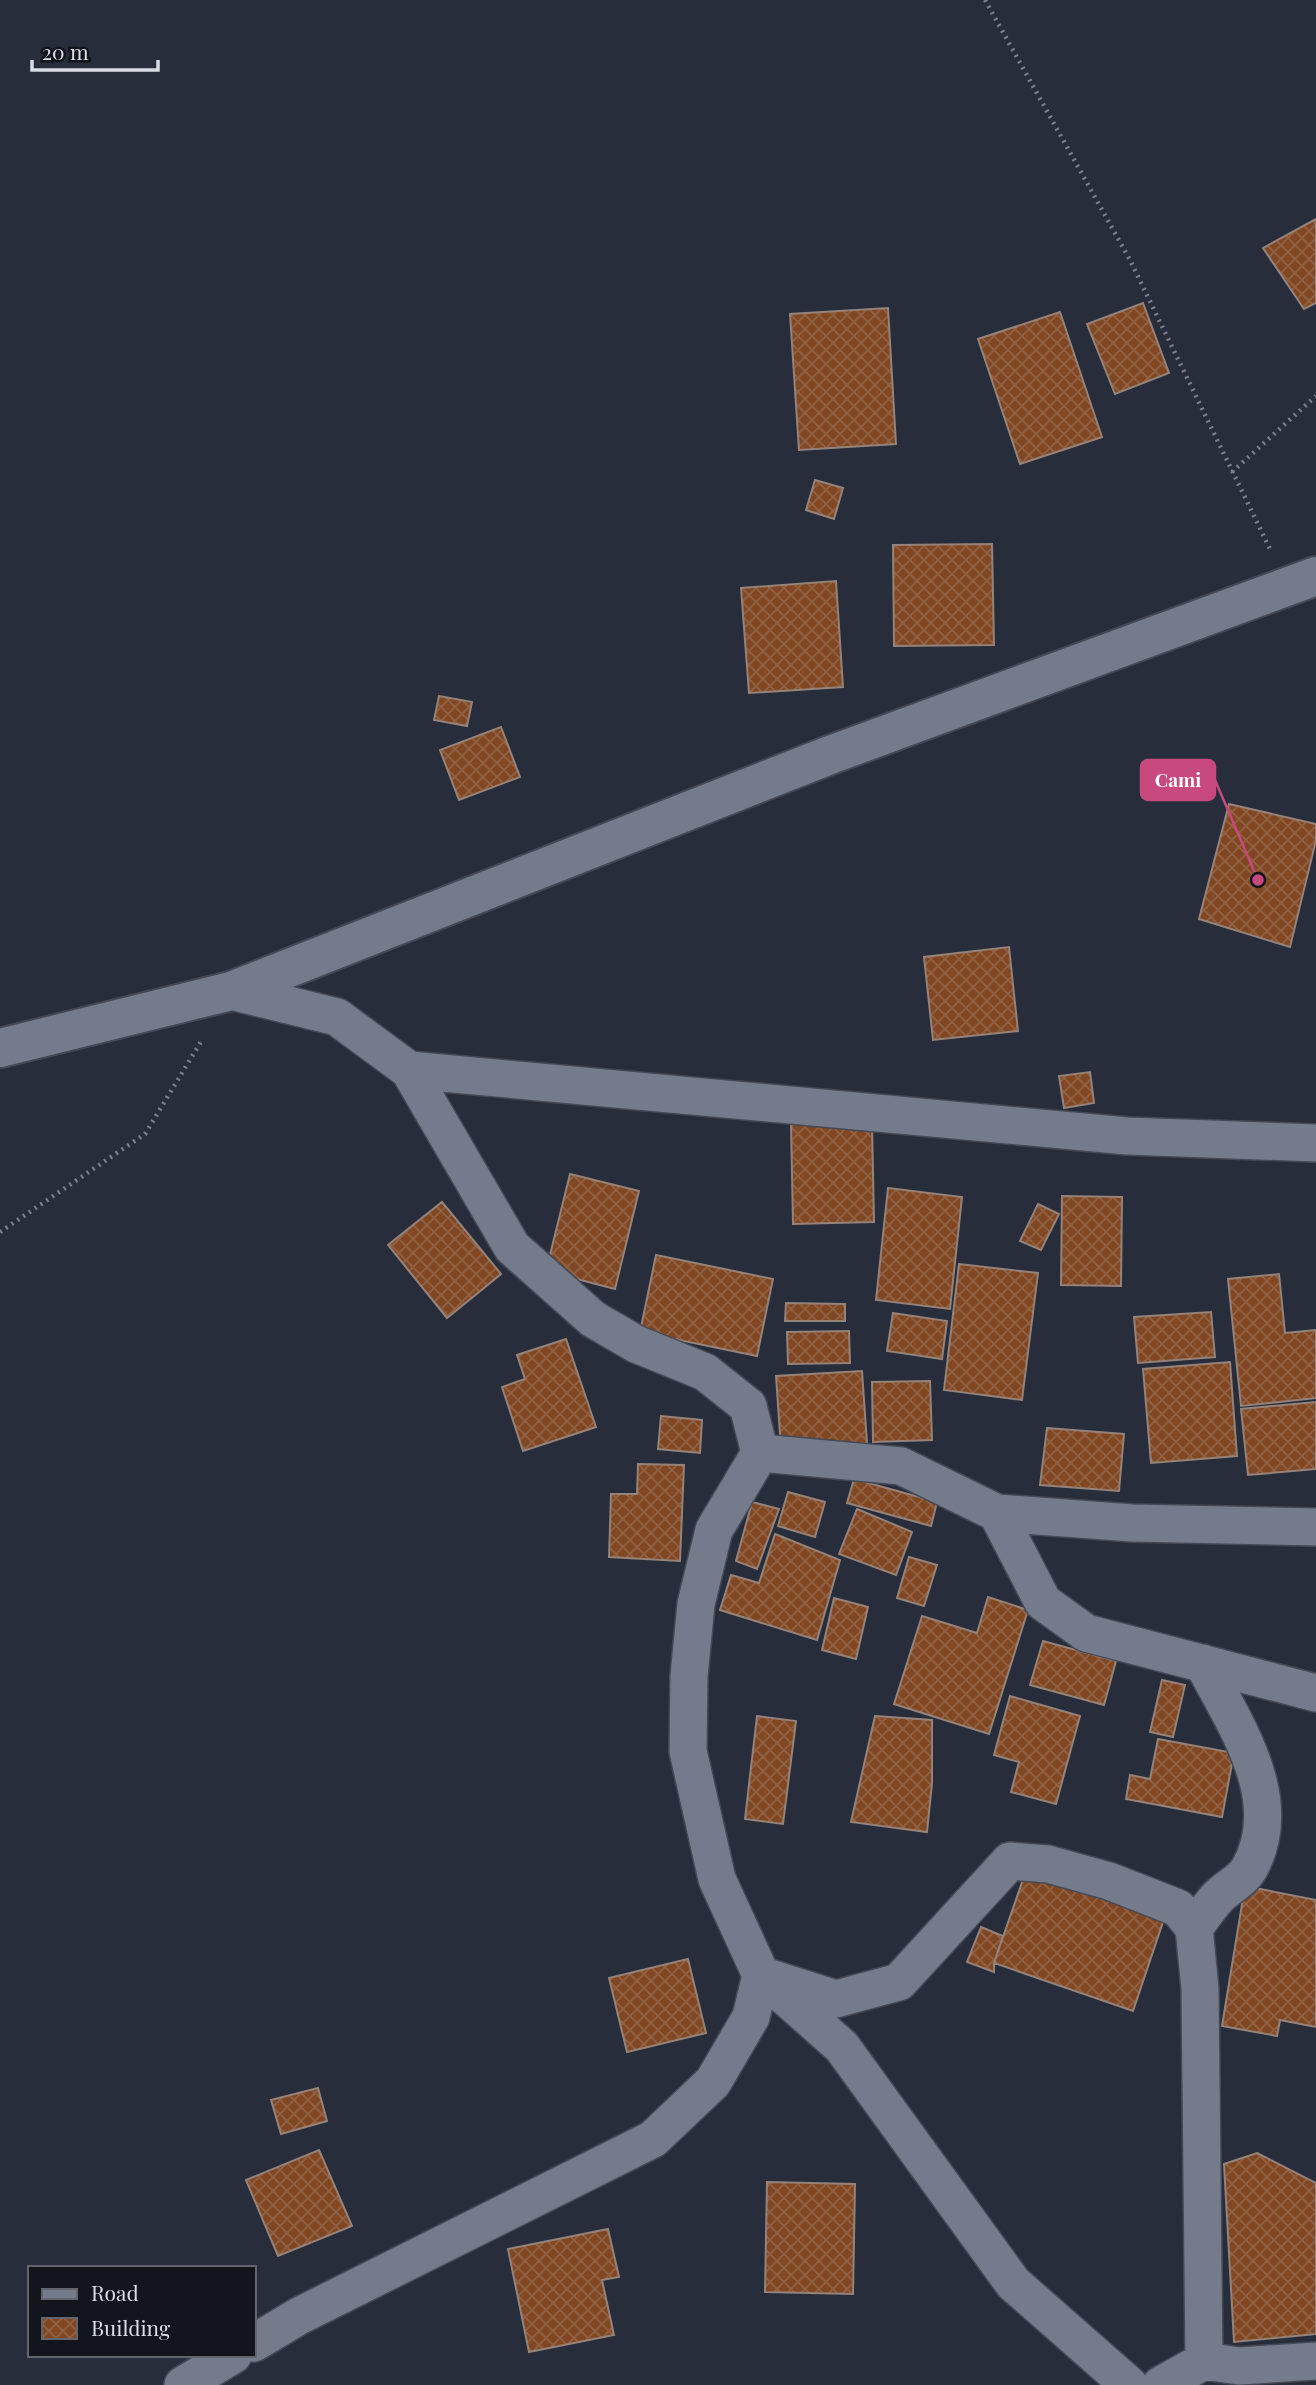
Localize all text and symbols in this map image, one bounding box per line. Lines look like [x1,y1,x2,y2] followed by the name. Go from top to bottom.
[32,28,158,72] scale bar
[42,37,89,65] text: 20 m
[1141,760,1215,800] callout: Cami
[1155,766,1201,792] text: Cami
[28,2266,256,2357] legend
[91,2278,139,2306] text: Road
[91,2313,170,2341] text: Building

